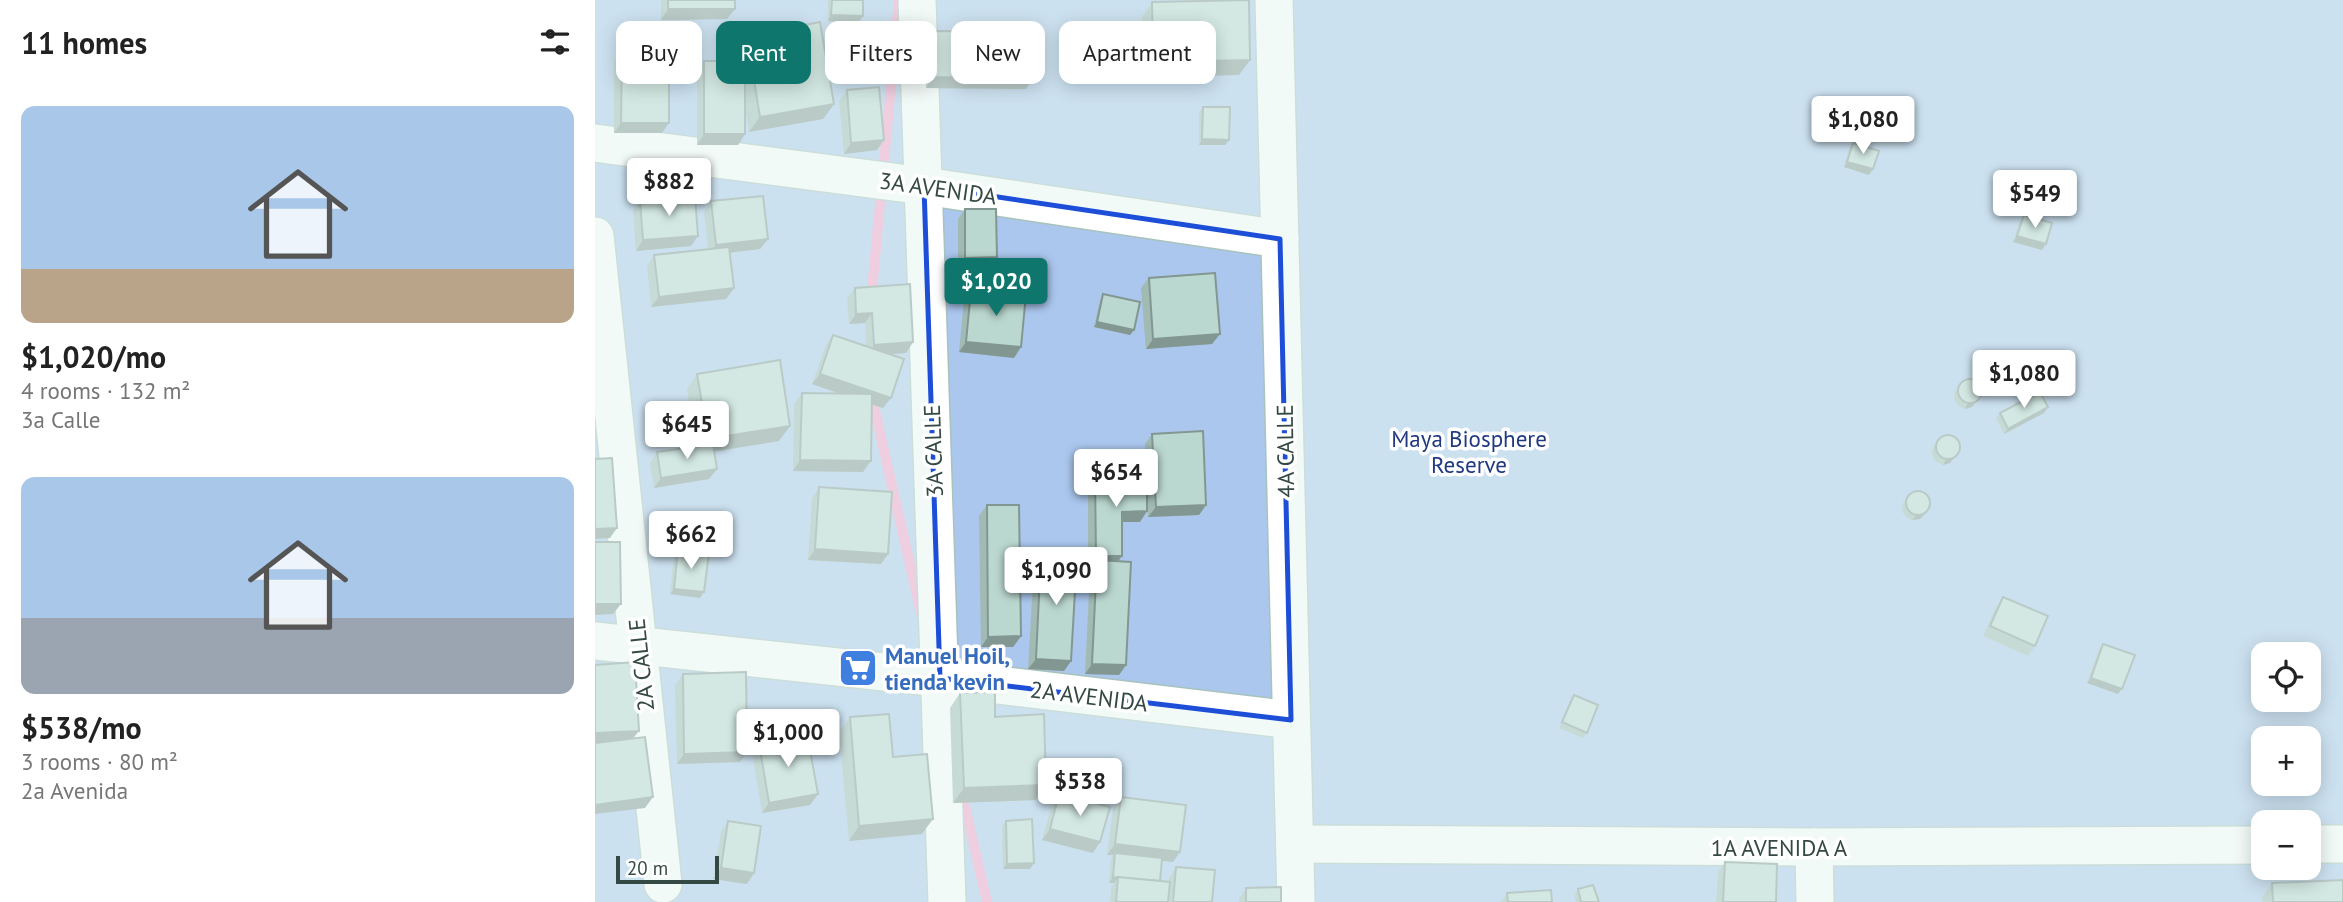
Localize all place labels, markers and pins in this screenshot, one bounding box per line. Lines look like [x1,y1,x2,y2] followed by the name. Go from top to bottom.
[1806,96,1920,156] pin: $1,080
[628,158,710,218] pin: $882
[1994,170,2076,230] pin: $549
[939,258,1053,318] pin: $1,020
[1967,350,2081,410] pin: $1,080
[646,402,728,461] pin: $645
[1075,449,1157,509] pin: $654
[650,512,732,571] pin: $662
[999,548,1113,607] pin: $1,090
[885,641,1010,696] place label: Manuel Hoil, tienda kevin
[837,647,879,689] supermarket icon: Manuel Hoil, tienda kevin
[731,710,845,769] pin: $1,000
[1039,758,1121,818] pin: $538

